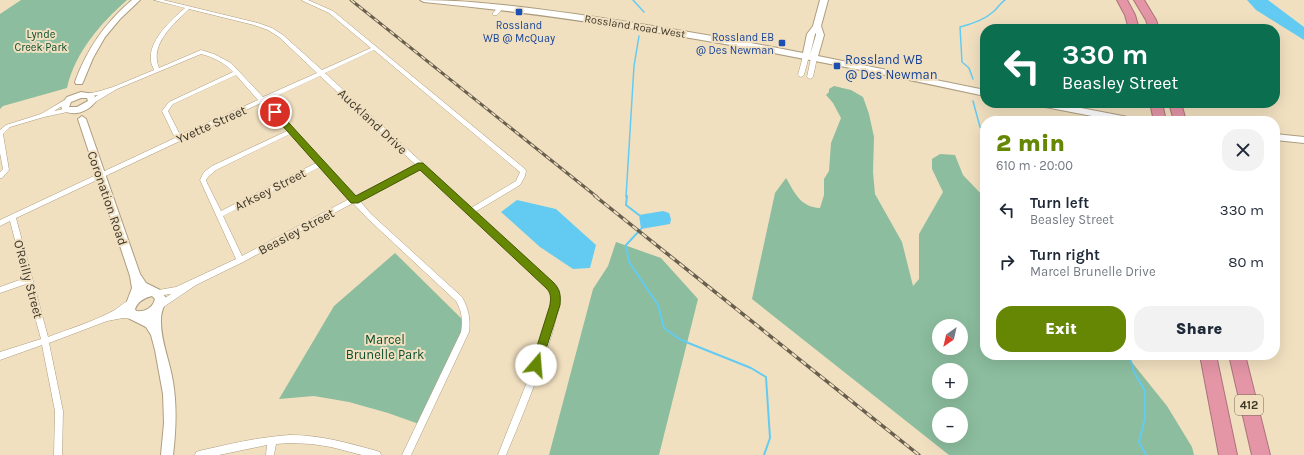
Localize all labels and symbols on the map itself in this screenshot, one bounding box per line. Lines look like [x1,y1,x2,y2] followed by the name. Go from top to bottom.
[514,7,524,17] marker: Rossland WB @ McQuay
[583,12,686,41] street label: Rossland Road West
[483,19,555,45] place label: Rossland WB @ McQuay
[14,28,68,54] park label: Lynde Creek Park
[696,31,774,57] place label: Rossland EB @ Des Newman
[777,38,787,48] marker: Rossland EB @ Des Newman
[845,52,938,82] place label: Rossland WB @ Des Newman
[832,61,842,71] marker: Rossland WB @ Des Newman
[335,85,411,157] street label: Auckland Drive
[258,95,292,129] pin
[174,102,249,147] street label: Yvette Street
[84,149,131,247] street label: Coronation Road
[232,165,308,214] street label: Arksey Street
[256,205,337,258] street label: Beasley Street
[11,238,46,320] street label: O'Reilly Street
[932,319,968,355] north arrow
[346,332,424,362] park label: Marcel Brunelle Park
[515,344,557,386] position arrow
[1235,395,1263,415] road number: 412

